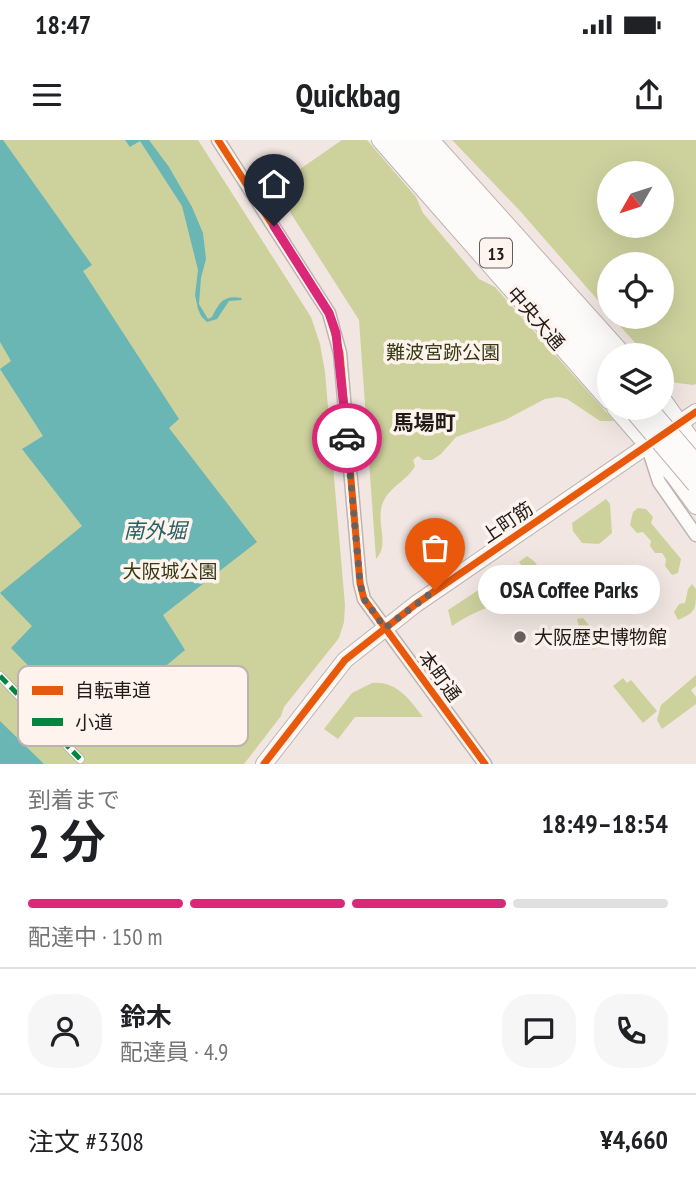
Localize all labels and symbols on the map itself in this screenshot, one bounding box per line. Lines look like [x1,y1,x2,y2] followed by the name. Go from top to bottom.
[244,154,304,226] pin
[597,161,674,238] north arrow
[480,238,512,268] road number: 13
[502,281,570,355] street label: 中央大通
[386,340,500,364] park label: 難波宮跡公園
[312,403,382,473] courier
[393,409,456,436] district label: 馬場町
[477,496,537,548] street label: 上町筋
[124,517,189,544] water label: 南外堀
[405,518,465,590] pin
[122,559,218,583] park label: 大阪城公園
[477,566,659,615] callout: OSA Coffee Parks
[534,625,667,649] place label: 大阪歴史博物館
[512,629,528,645] marker: 大阪歴史博物館
[414,646,466,706] street label: 本町通
[18,666,248,746] legend
[75,678,151,702] text: 自転車道
[75,710,113,734] text: 小道

